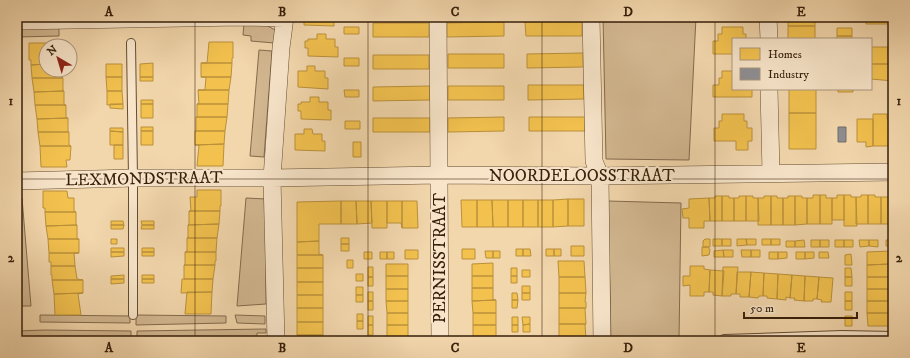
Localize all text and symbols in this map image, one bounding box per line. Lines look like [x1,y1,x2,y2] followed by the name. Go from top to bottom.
[104,4,114,20] text: A
[278,4,286,20] text: B
[451,4,460,20] text: C
[623,4,633,20] text: D
[796,4,806,20] text: E
[38,38,78,78] north arrow
[732,38,872,90] legend
[45,43,60,59] text: N
[768,47,802,62] text: Homes
[768,67,809,82] text: Industry
[9,93,14,109] text: 1
[897,93,902,109] text: 1
[489,165,675,187] street label: NOORDELOOSSTRAAT
[65,167,223,191] street label: LEXMONDSTRAAT
[429,193,451,323] street label: PERNISSTRAAT
[8,250,15,266] text: 2
[896,250,903,266] text: 2
[744,294,857,320] scale bar
[750,301,774,316] text: 50 m
[104,340,114,356] text: A
[278,340,286,356] text: B
[451,340,460,356] text: C
[623,340,633,356] text: D
[796,340,806,356] text: E

